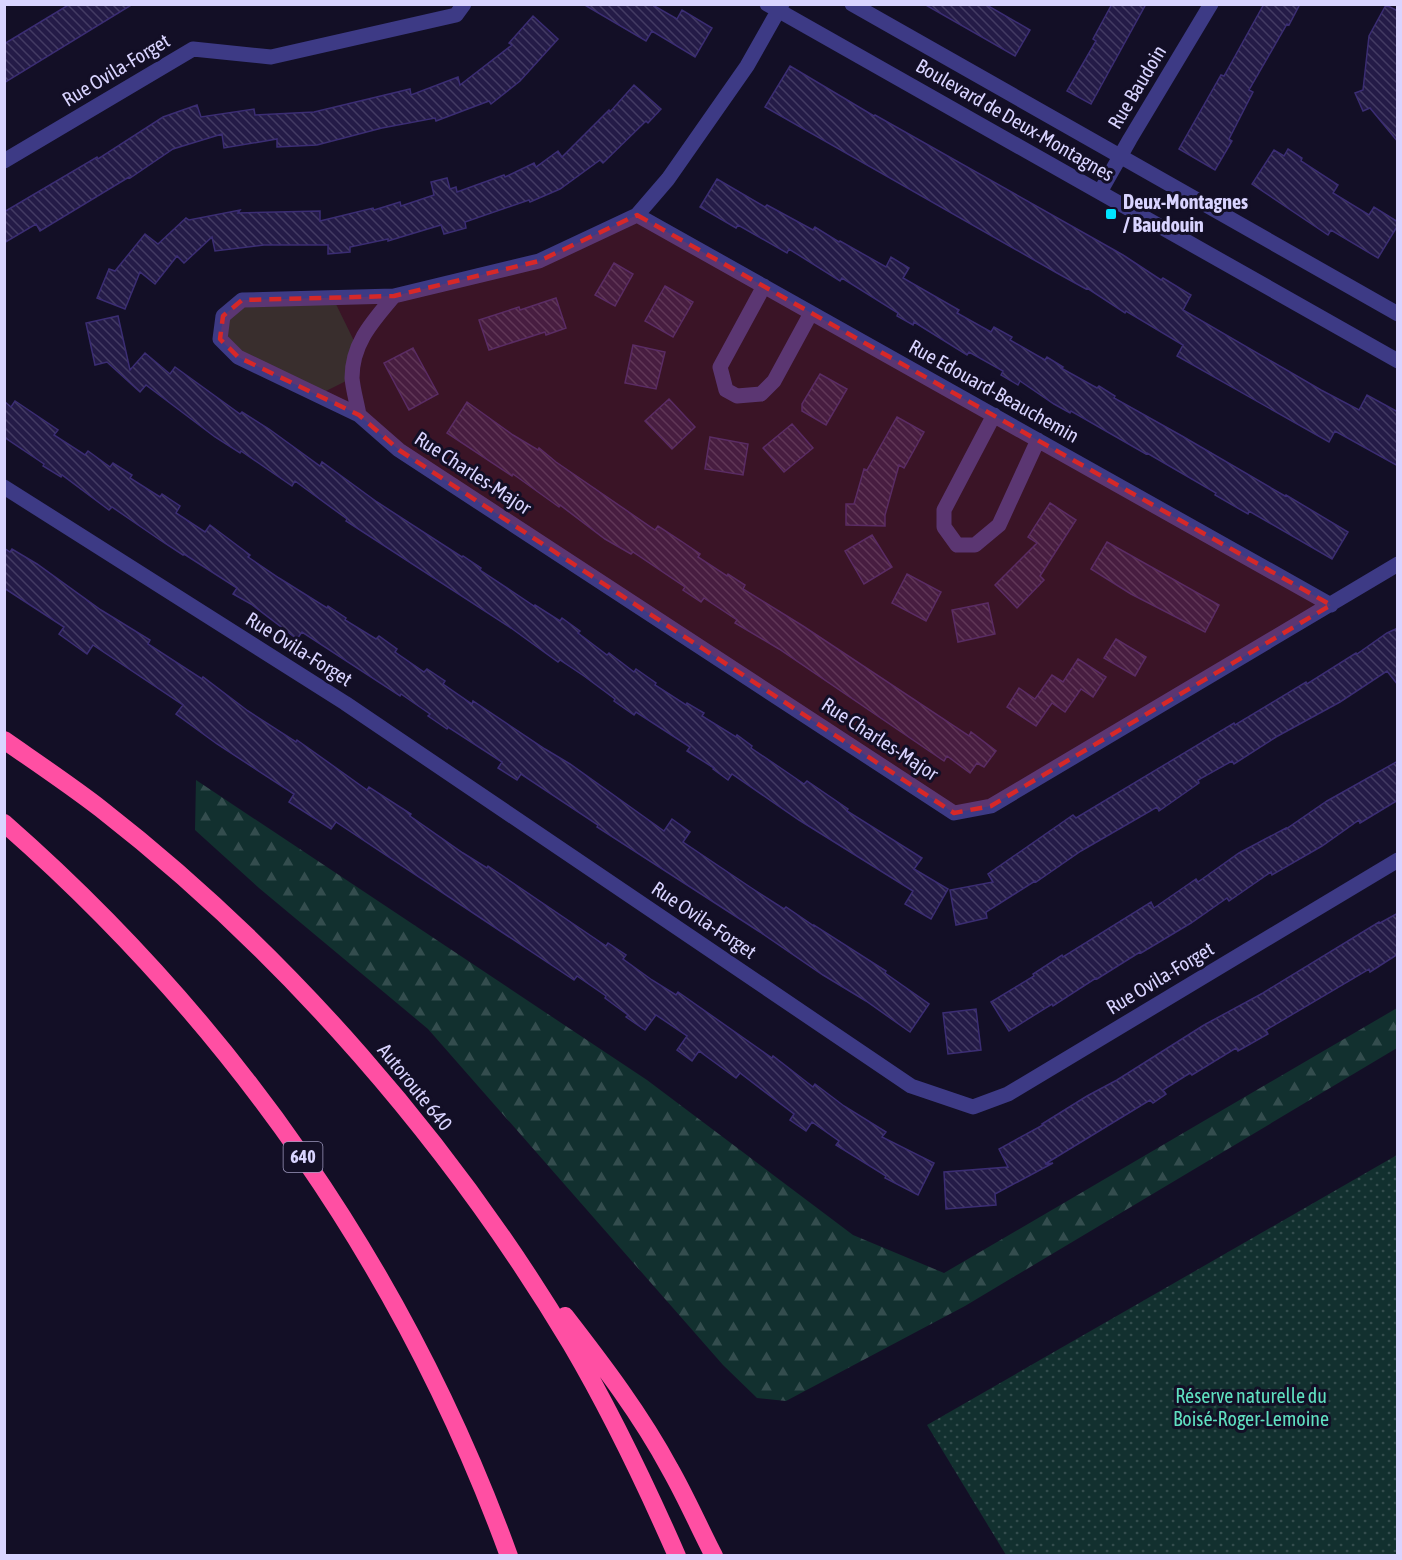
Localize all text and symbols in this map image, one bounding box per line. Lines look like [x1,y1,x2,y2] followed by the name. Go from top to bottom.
[58,28,174,111] street label: Rue Ovila-Forget
[1103,41,1170,133] street label: Rue Baudoin
[912,54,1118,186] street label: Boulevard de Deux-Montagnes
[1123,190,1248,236] place label: Deux-Montagnes / Baudouin
[1104,207,1118,221] marker: Deux-Montagnes / Baudouin
[905,334,1083,447] street label: Rue Edouard-Beauchemin
[411,426,537,519] street label: Rue Charles-Major
[242,607,357,691] street label: Rue Ovila-Forget
[818,692,944,785] street label: Rue Charles-Major
[648,876,761,963] street label: Rue Ovila-Forget
[1102,936,1218,1019] street label: Rue Ovila-Forget
[373,1039,457,1135] street label: Autoroute 640
[284,1142,322,1172] road number: 640
[1173,1384,1329,1430] park label: Réserve naturelle du Boisé-Roger-Lemoine

